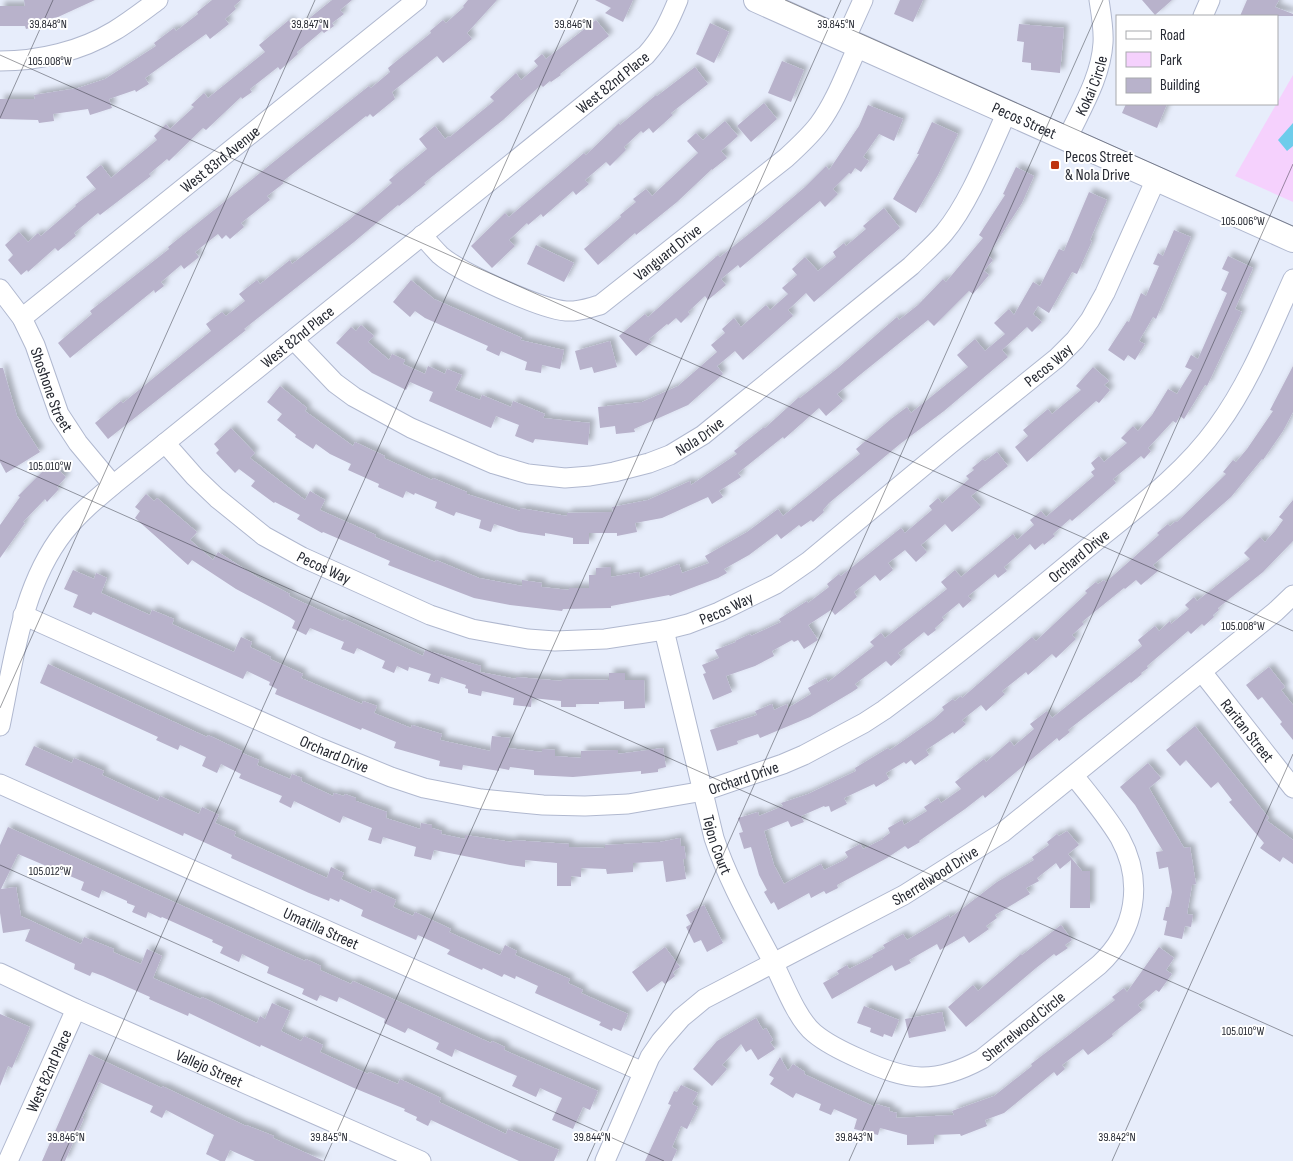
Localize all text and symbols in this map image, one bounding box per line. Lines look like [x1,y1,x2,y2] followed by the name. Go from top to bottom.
[1116,15,1278,105] legend
[29,17,67,32] text: 39.848°N
[291,17,329,32] text: 39.847°N
[554,17,592,32] text: 39.846°N
[817,17,855,32] text: 39.845°N
[1160,26,1185,45] text: Road
[573,48,654,118] street label: West 82nd Place
[1160,51,1182,70] text: Park
[28,54,72,69] text: 105.008°W
[1072,54,1112,119] street label: Kokai Circle
[1160,76,1200,95] text: Building
[989,99,1059,144] street label: Pecos Street
[177,122,264,197] street label: West 83rd Avenue
[1065,148,1133,185] place label: Pecos Street & Nola Drive
[1049,159,1061,171] marker: Pecos Street & Nola Drive
[1221,214,1265,229] text: 105.006°W
[631,221,706,286] street label: Vanguard Drive
[258,302,339,373] street label: West 82nd Place
[1021,340,1077,391] street label: Pecos Way
[26,345,76,436] street label: Shoshone Street
[672,414,728,460] street label: Nola Drive
[29,459,71,474] text: 105.010°W
[1045,526,1114,587] street label: Orchard Drive
[293,548,353,589] street label: Pecos Way
[697,589,756,630] street label: Pecos Way
[1221,619,1265,634] text: 105.008°W
[1216,696,1277,767] street label: Raritan Street
[296,732,371,778] street label: Orchard Drive
[706,758,782,800] street label: Orchard Drive
[698,813,735,878] street label: Tejon Court
[889,843,982,910] street label: Sherrelwood Drive
[29,864,71,879] text: 105.012°W
[280,904,361,954] street label: Umatilla Street
[979,988,1069,1066] street label: Sherrelwood Circle
[1222,1024,1264,1039] text: 105.010°W
[23,1027,77,1115] street label: West 82nd Place
[173,1046,245,1092] street label: Vallejo Street
[47,1130,85,1145] text: 39.846°N
[310,1130,348,1145] text: 39.845°N
[573,1130,611,1145] text: 39.844°N
[835,1130,873,1145] text: 39.843°N
[1098,1130,1136,1145] text: 39.842°N

